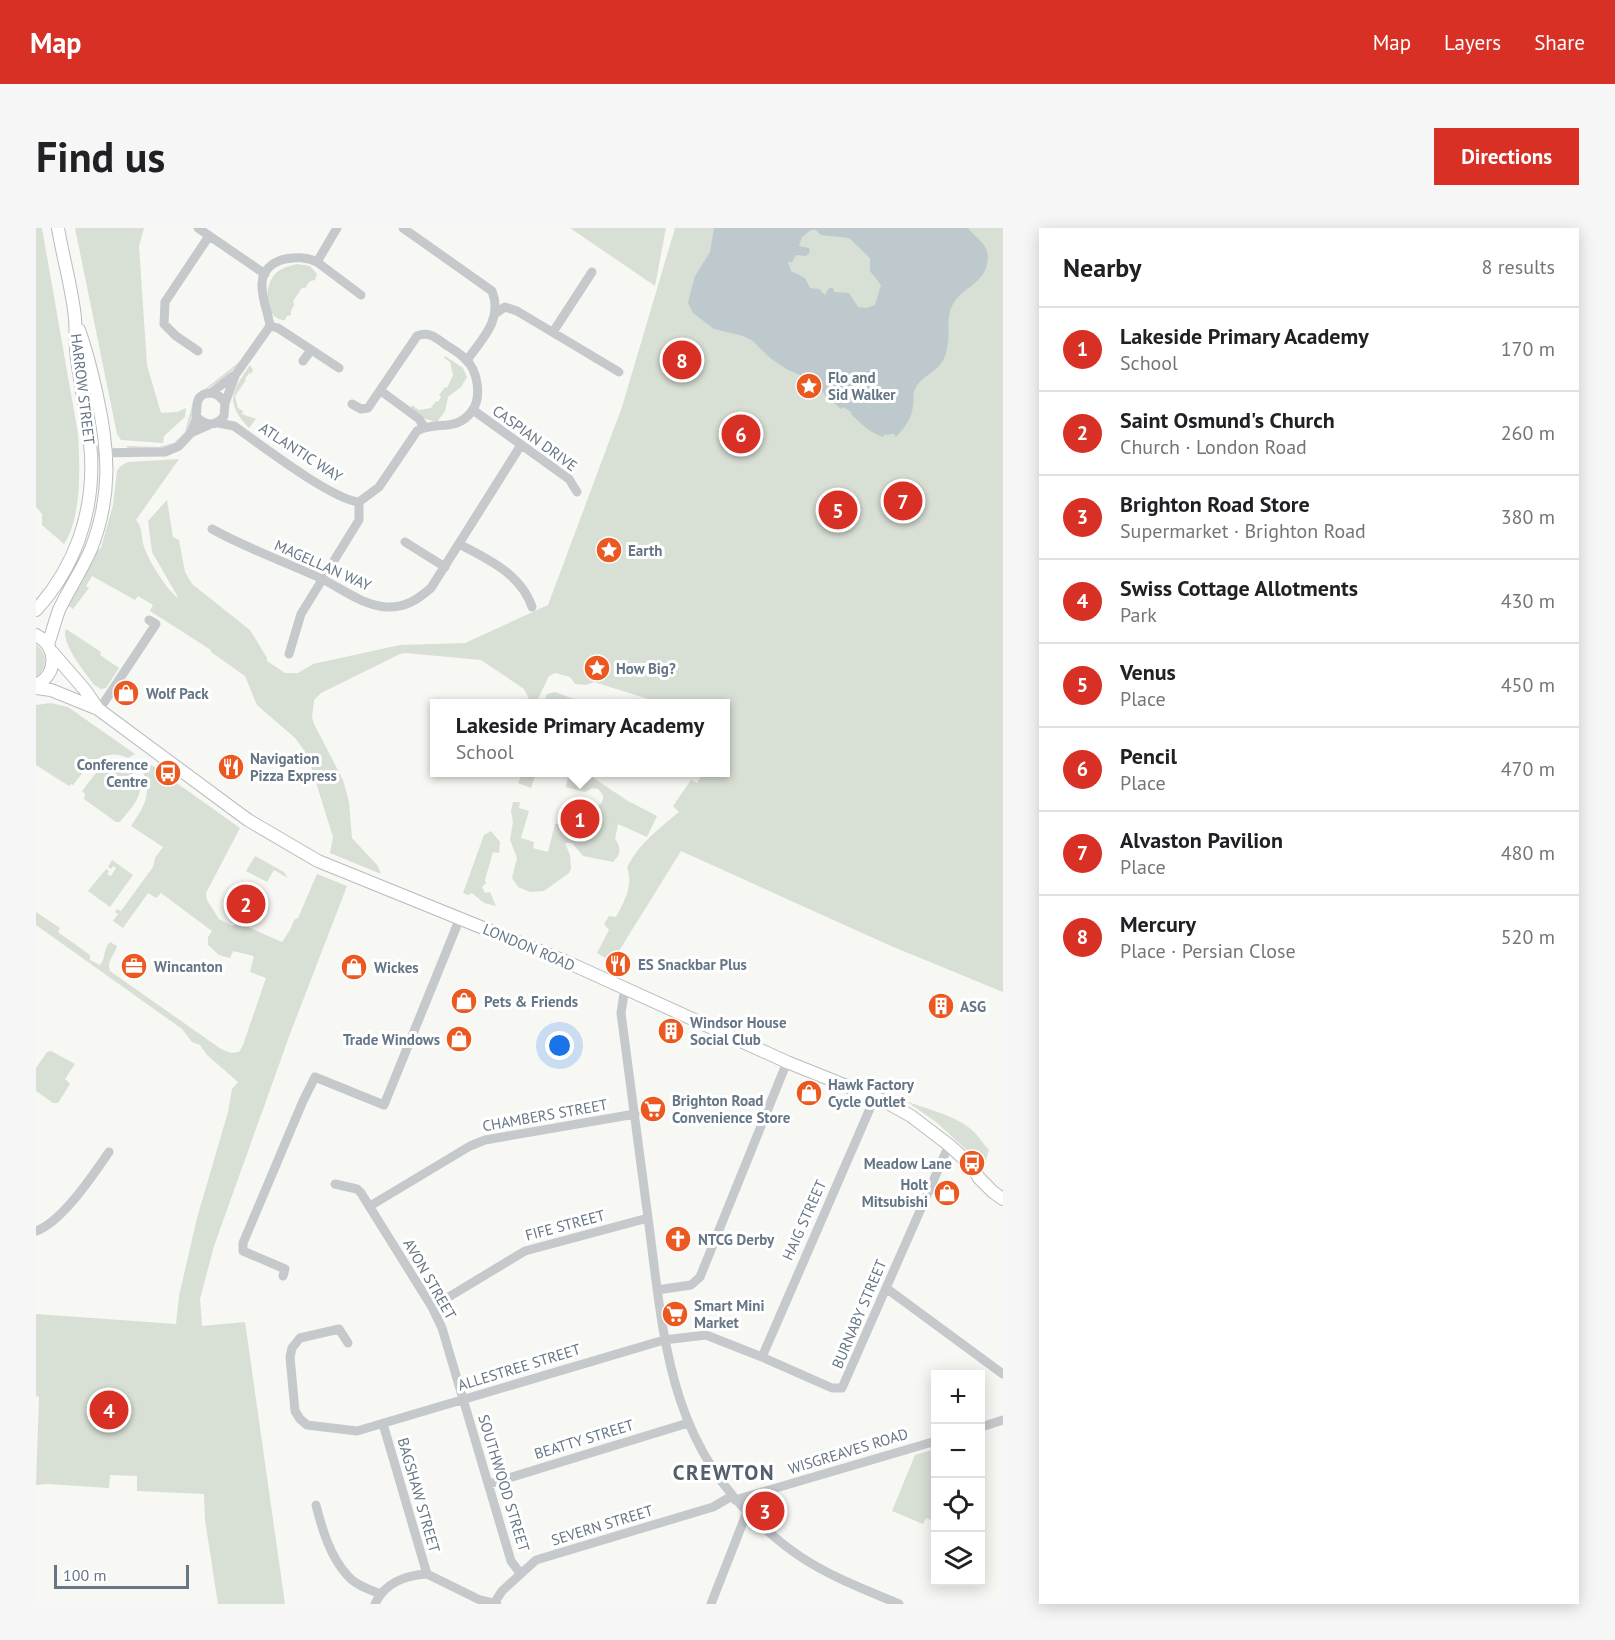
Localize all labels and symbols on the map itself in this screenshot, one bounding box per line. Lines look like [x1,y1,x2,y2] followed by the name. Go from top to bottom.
[67,332,99,446] street label: HARROW STREET
[662,338,702,382] pin: 8
[828,368,896,404] place label: Flo and Sid Walker
[794,371,824,401] place icon: Flo and Sid Walker
[489,401,581,475] street label: CASPIAN DRIVE
[722,412,760,456] pin: 6
[256,418,347,486] street label: ATLANTIC WAY
[884,478,922,524] pin: 7
[818,488,858,532] pin: 5
[272,535,375,595] street label: MAGELLAN WAY
[594,535,624,565] place icon: Earth
[628,541,662,560] place label: Earth
[582,653,612,683] place icon: How Big?
[616,659,676,678] place label: How Big?
[111,678,141,708] shop icon: Wolf Pack
[146,684,209,703] place label: Wolf Pack
[250,749,337,785] place label: Navigation Pizza Express
[216,752,246,782] restaurant icon: Navigation Pizza Express
[77,755,148,791] place label: Conference Centre
[153,758,183,788] bus stop icon: Conference Centre
[560,796,600,842] pin: 1
[226,882,266,926] pin: 2
[480,919,578,975] street label: LONDON ROAD
[603,949,633,979] restaurant icon: ES Snackbar Plus
[119,951,149,981] office icon: Wincanton
[339,952,369,982] shop icon: Wickes
[638,955,747,974] place label: ES Snackbar Plus
[154,957,223,976] place label: Wincanton
[374,958,419,977] place label: Wickes
[449,986,479,1016] shop icon: Pets & Friends
[926,991,956,1021] building icon: ASG
[484,992,578,1011] place label: Pets & Friends
[960,997,986,1016] place label: ASG
[690,1013,787,1049] place label: Windsor House Social Club
[656,1016,686,1046] building icon: Windsor House Social Club
[444,1024,474,1054] shop icon: Trade Windows
[343,1030,440,1049] place label: Trade Windows
[545,1031,574,1060] your location
[828,1075,915,1111] place label: Hawk Factory Cycle Outlet
[794,1078,824,1108] shop icon: Hawk Factory Cycle Outlet
[672,1091,791,1127] place label: Brighton Road Convenience Store
[638,1094,668,1124] supermarket icon: Brighton Road Convenience Store
[481,1095,610,1135] street label: CHAMBERS STREET
[957,1148,987,1178] bus stop icon: Meadow Lane
[864,1154,952,1173] place label: Meadow Lane
[862,1175,929,1211] place label: Holt Mitsubishi
[778,1176,830,1263] street label: HAIG STREET
[932,1178,962,1208] shop icon: Holt Mitsubishi
[523,1205,607,1245] street label: FIFE STREET
[663,1224,693,1254] church icon: NTCG Derby
[698,1230,775,1249] place label: NTCG Derby
[399,1235,461,1323] street label: AVON STREET
[827,1256,891,1371] street label: BURNABY STREET
[694,1296,764,1332] place label: Smart Mini Market
[660,1299,690,1329] supermarket icon: Smart Mini Market
[455,1339,583,1395] street label: ALLESTREE STREET
[90,1388,128,1432] pin: 4
[474,1412,534,1555] street label: SOUTHWOOD STREET
[532,1415,637,1463] street label: BEATTY STREET
[786,1424,910,1478] street label: WISGREAVES ROAD
[394,1435,445,1555] street label: BAGSHAW STREET
[673,1459,775,1486] district label: CREWTON
[746,1488,784,1534] pin: 3
[549,1500,656,1549] street label: SEVERN STREET
[54,1562,189,1590] scale bar

